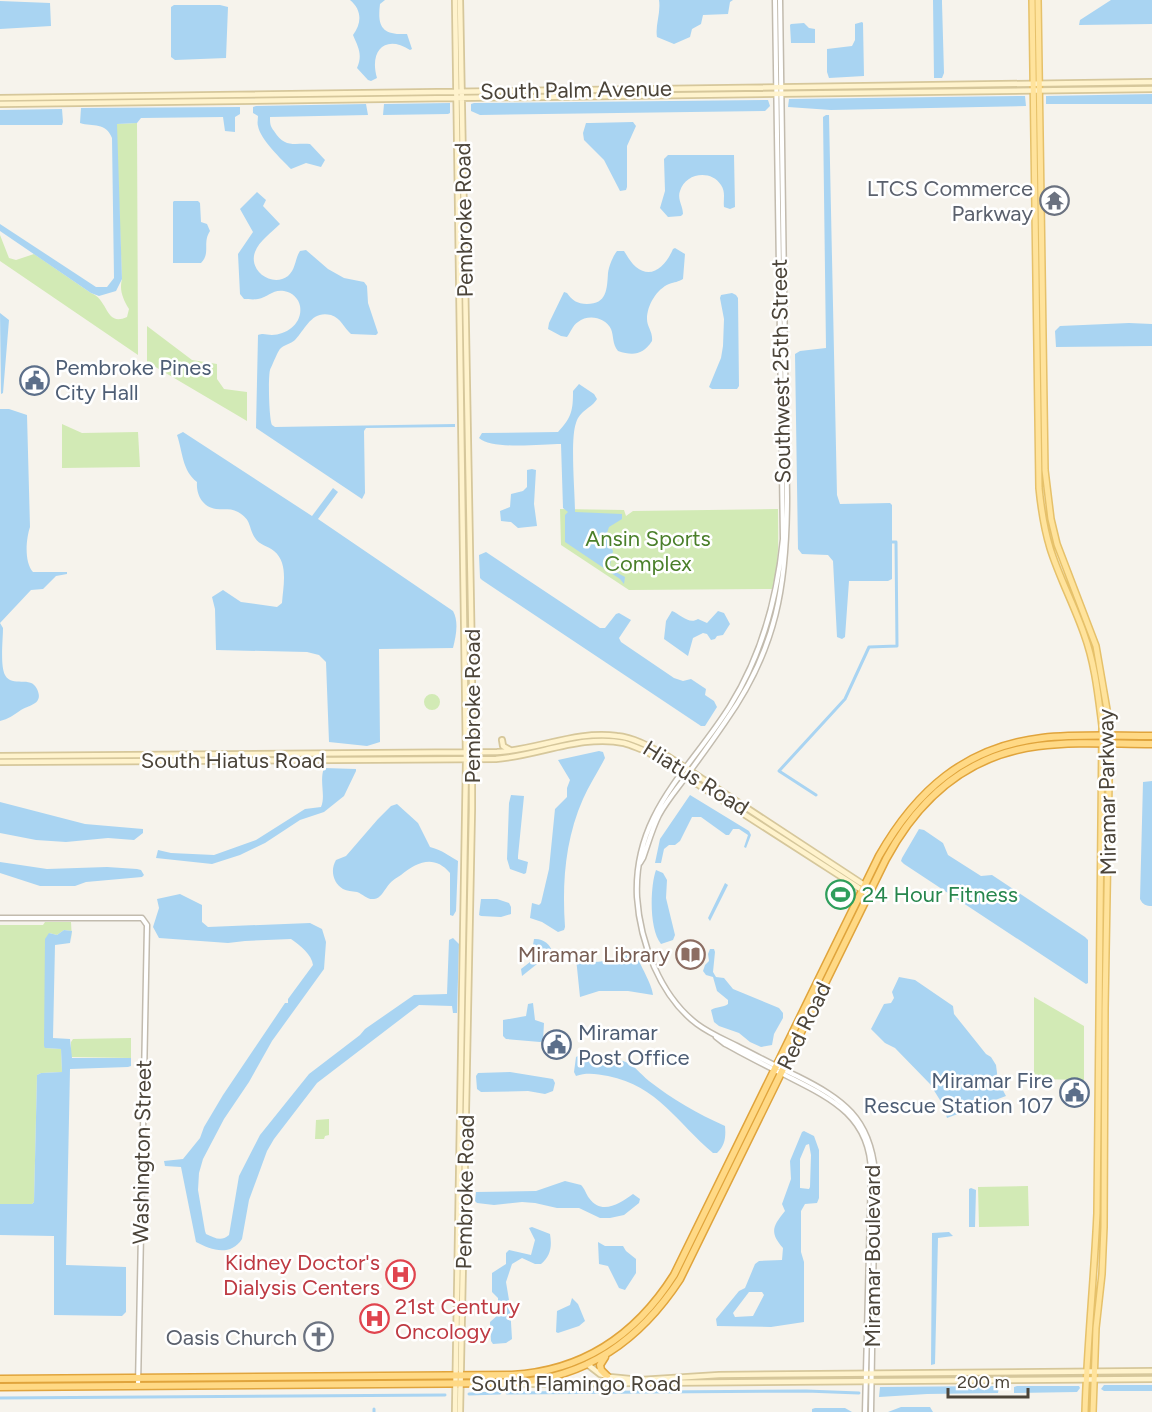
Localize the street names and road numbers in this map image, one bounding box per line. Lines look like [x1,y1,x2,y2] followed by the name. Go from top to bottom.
[480,75,672,105] street label: South Palm Avenue
[449,142,479,298] street label: Pembroke Road
[766,259,796,483] street label: Southwest 25th Street
[459,629,486,783] street label: Pembroke Road
[1092,708,1122,876] street label: Miramar Parkway
[638,735,754,821] street label: Hiatus Road
[141,747,325,774] street label: South Hiatus Road
[771,977,837,1075] street label: Red Road
[127,1059,157,1245] street label: Washington Street
[450,1114,480,1270] street label: Pembroke Road
[859,1165,886,1347] street label: Miramar Boulevard
[471,1370,681,1397] street label: South Flamingo Road

